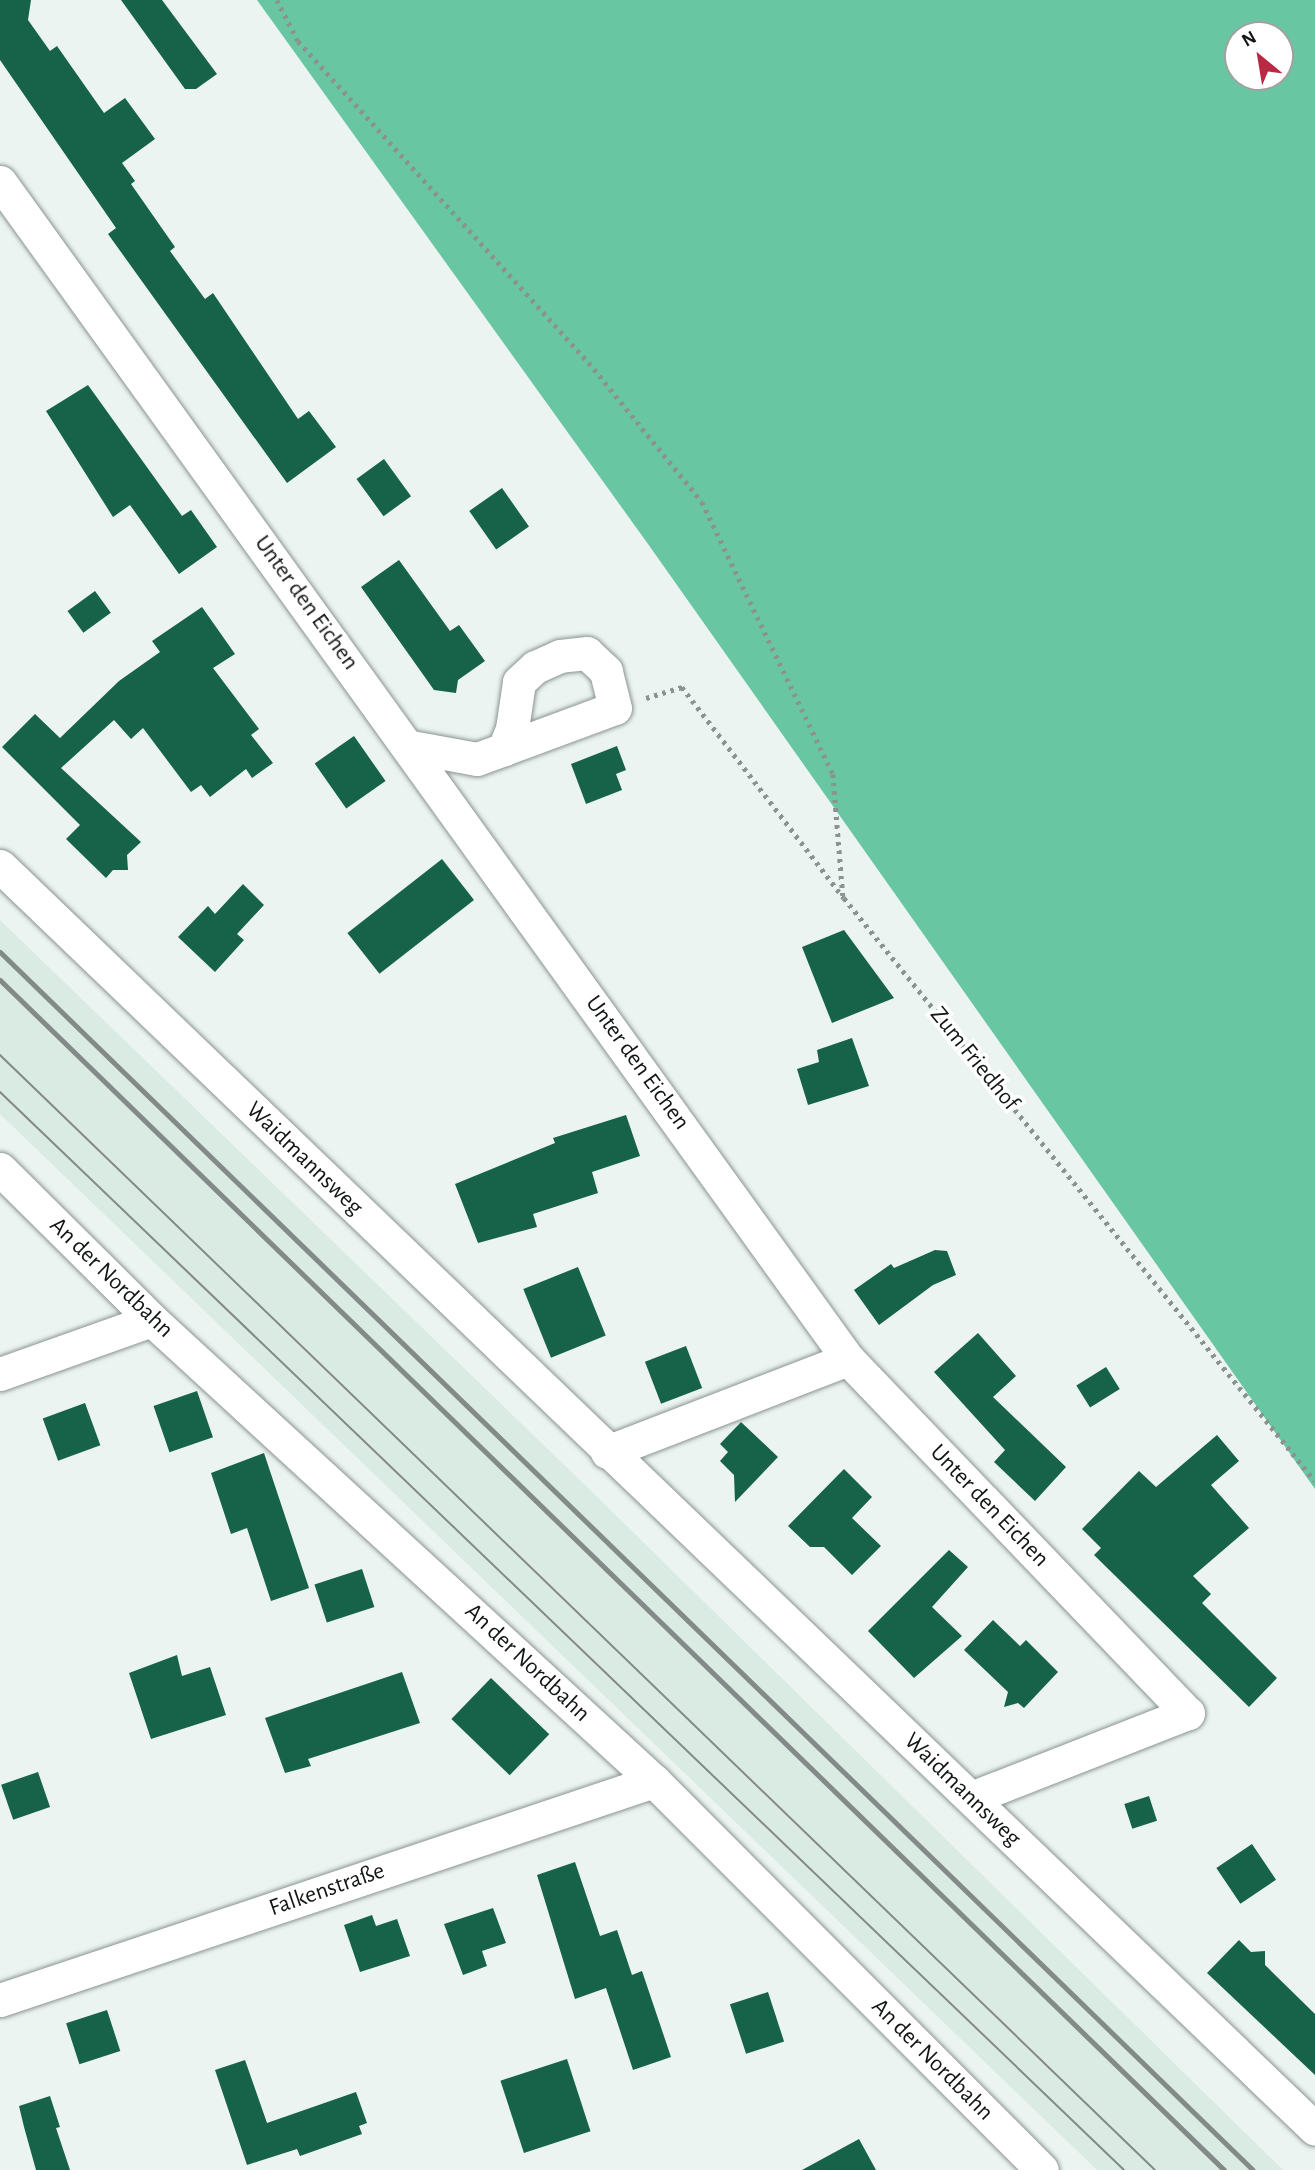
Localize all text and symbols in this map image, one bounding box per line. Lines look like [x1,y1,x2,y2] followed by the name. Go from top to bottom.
[1224,21,1294,91] north arrow
[1239,28,1260,51] text: N
[248,530,364,676] street label: Unter den Eichen
[579,990,695,1136] street label: Unter den Eichen
[923,1001,1025,1117] street label: Zum Friedhof
[240,1096,368,1222] street label: Waidmannsweg
[43,1212,179,1344] street label: An der Nordbahn
[923,1439,1055,1573] street label: Unter den Eichen
[458,1598,596,1728] street label: An der Nordbahn
[898,1727,1026,1853] street label: Waidmannsweg
[265,1857,389,1923] street label: Falkenstraße
[865,1993,999,2127] street label: An der Nordbahn

